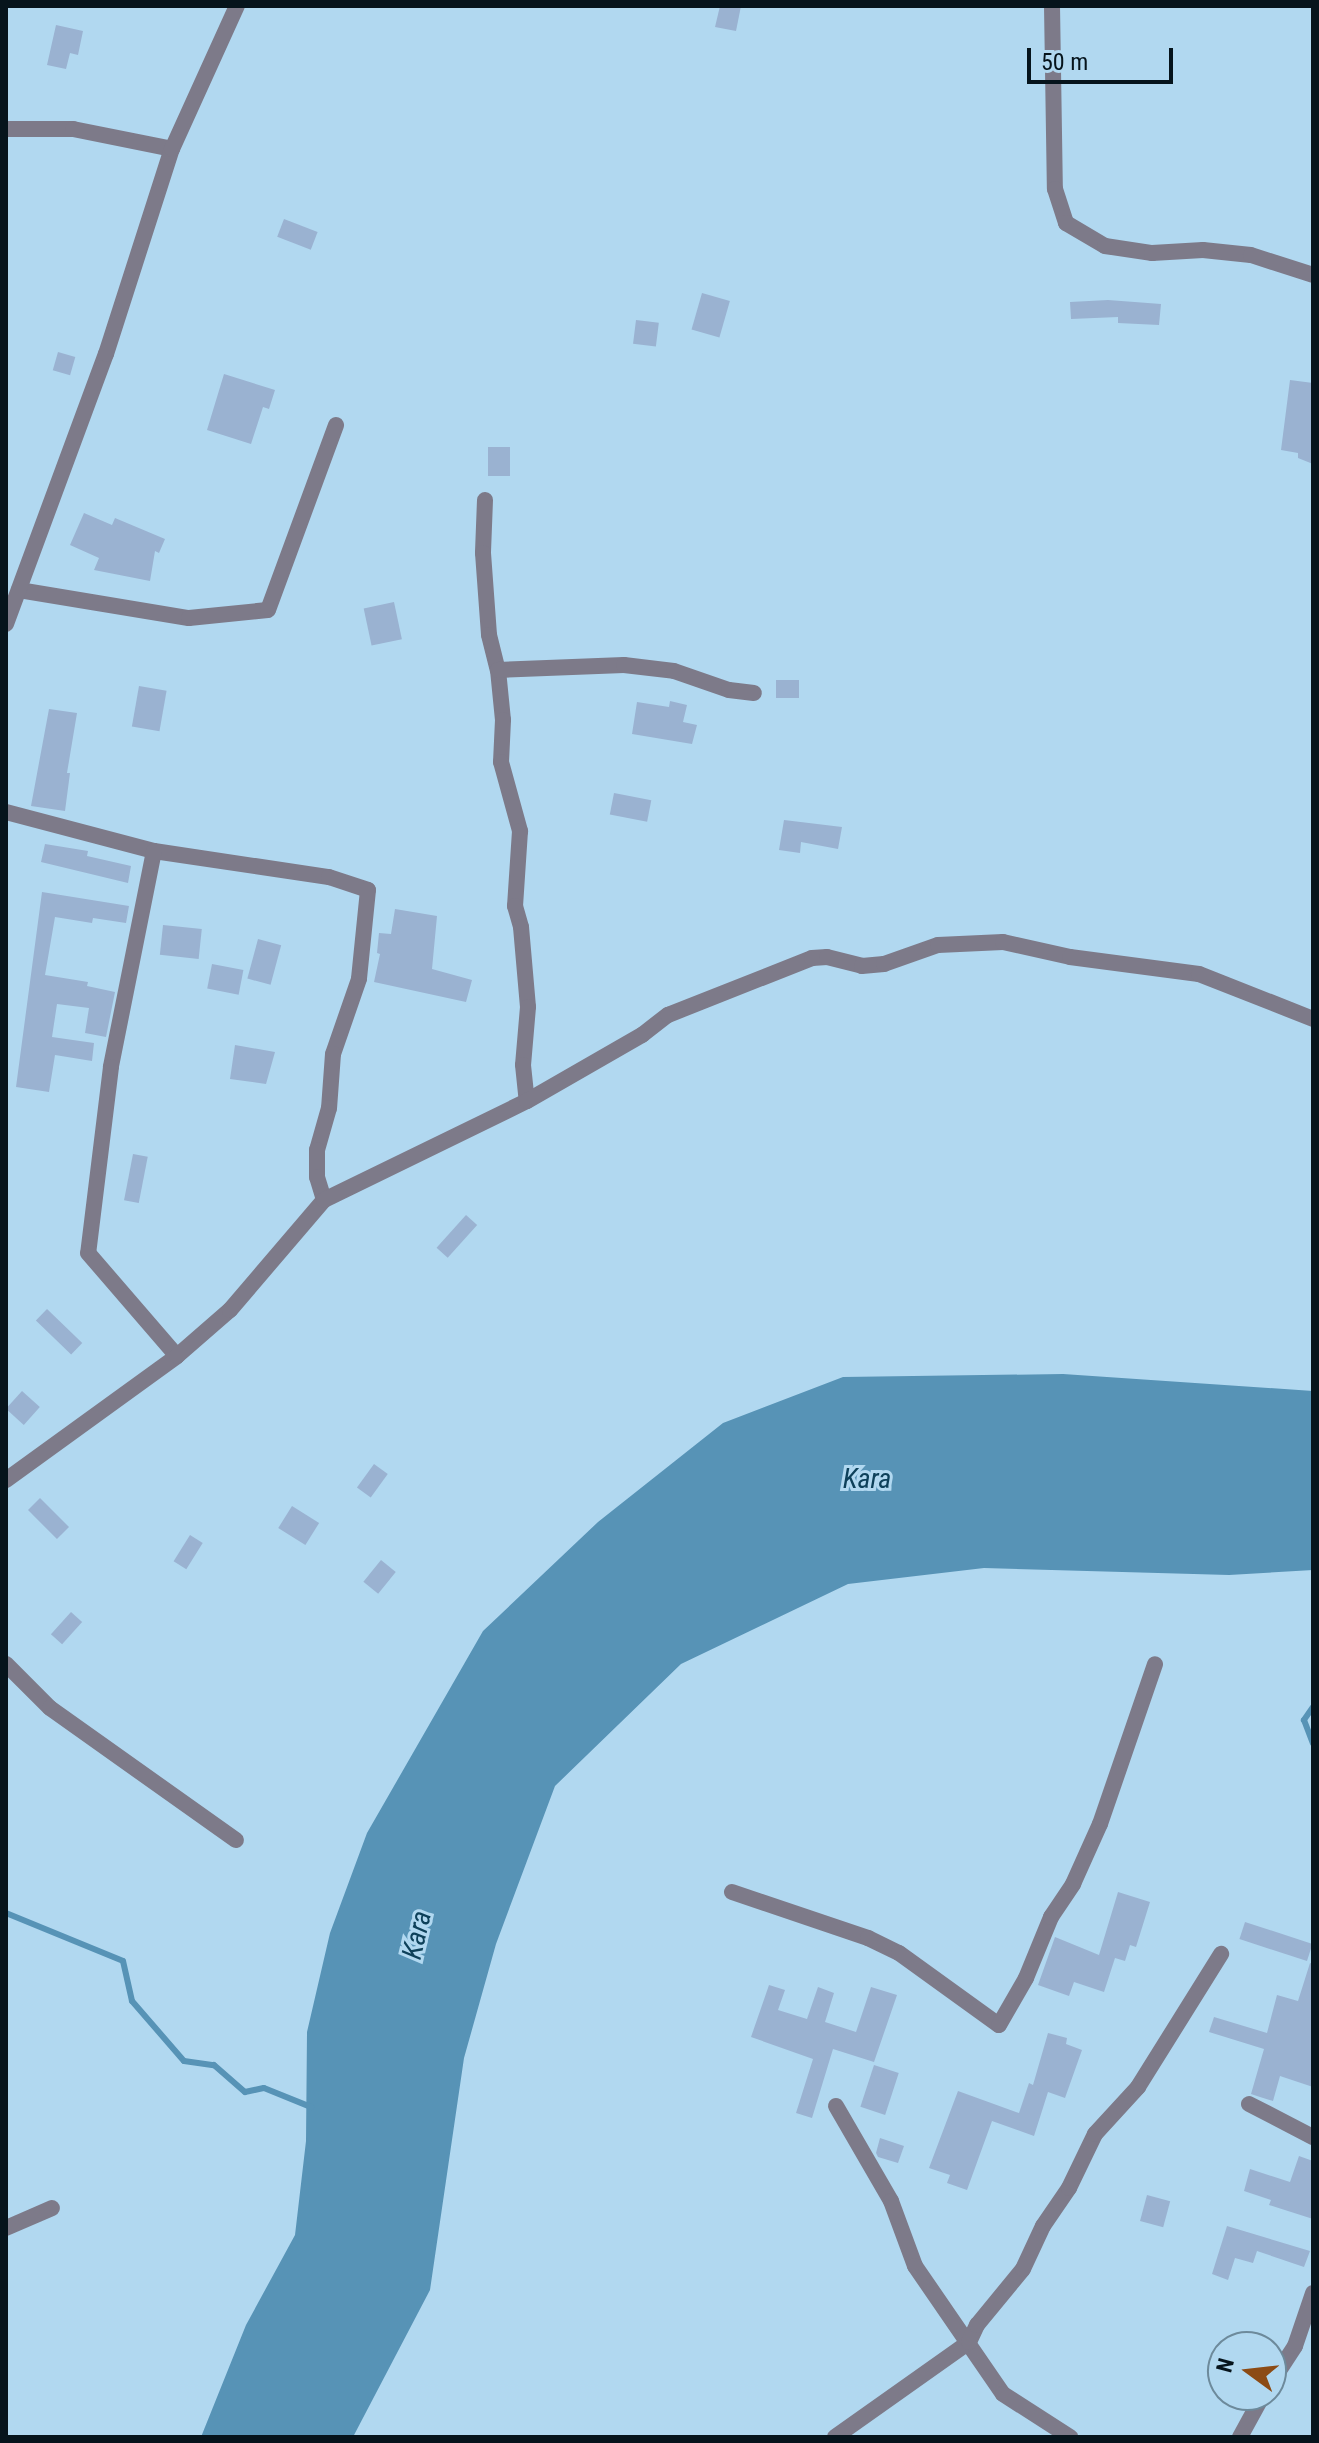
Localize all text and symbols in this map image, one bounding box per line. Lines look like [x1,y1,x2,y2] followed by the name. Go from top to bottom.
[1031,32,1177,82] scale bar
[1041,48,1088,76] text: 50 m
[843,1462,891,1496] water label: Kara
[395,1908,439,1962] water label: Kara
[1207,2331,1287,2411] north arrow
[1211,2355,1239,2375] text: N

